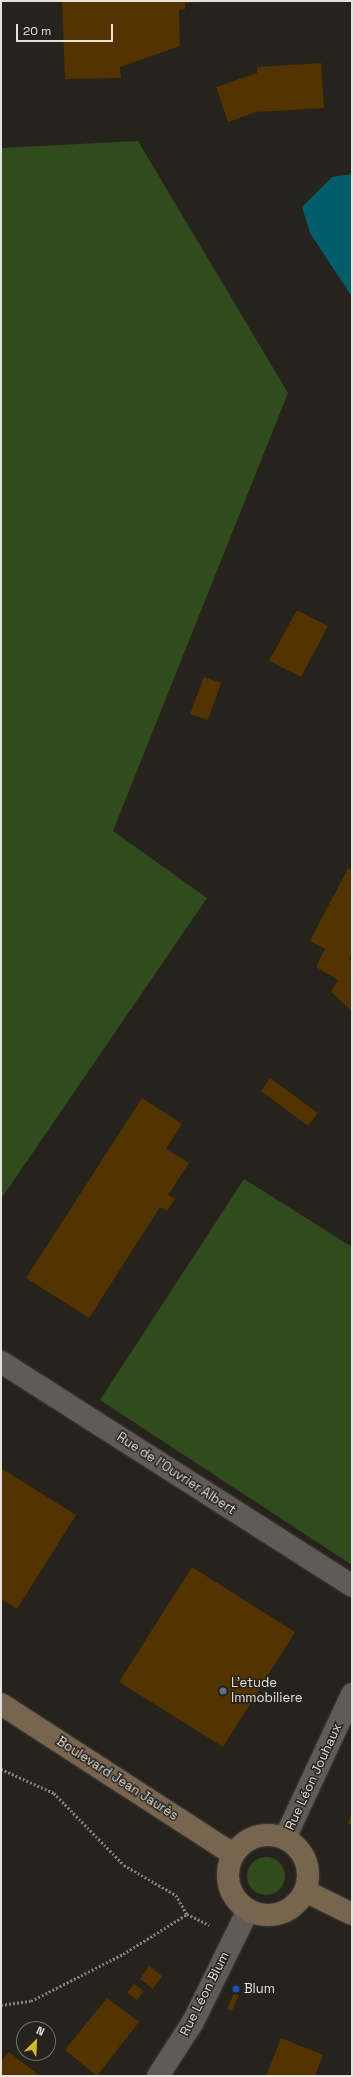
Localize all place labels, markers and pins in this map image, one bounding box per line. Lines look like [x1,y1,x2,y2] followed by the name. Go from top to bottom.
[231,1676,303,1707] place label: L'etude Immobiliere
[218,1686,228,1696] marker: L'etude Immobiliere
[244,1981,275,1997] place label: Blum
[231,1984,241,1994] marker: Blum

